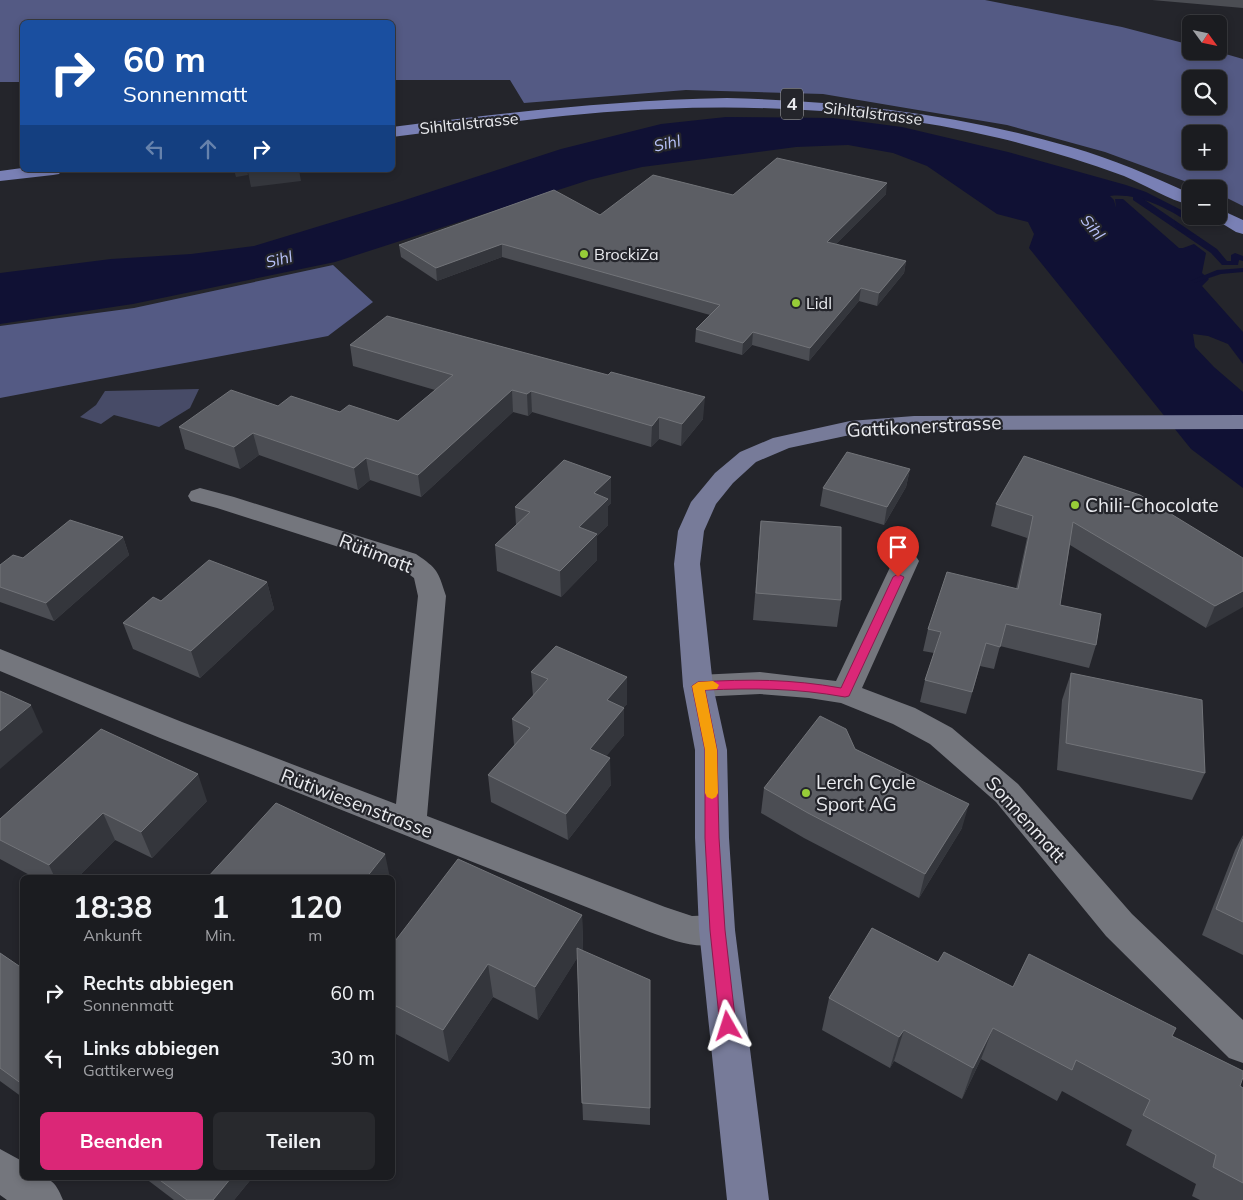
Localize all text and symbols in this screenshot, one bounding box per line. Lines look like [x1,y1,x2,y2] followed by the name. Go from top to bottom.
[1182,15,1228,60] north arrow
[1182,15,1227,225] map controls
[123,37,206,81] text: 60 m
[40,40,105,105] icon: right
[1182,70,1227,115] button: search
[123,80,248,108] text: Sonnenmatt
[781,88,803,120] road number: 4
[822,97,924,129] street label: Sihltalstrasse
[419,108,519,138] street label: Sihltalstrasse
[1182,125,1227,170] button: +
[652,130,682,156] water label: Sihl
[141,135,169,163] icon: left
[194,135,222,163] icon: ahead
[247,135,275,163] icon: right
[1182,180,1227,225] button: −
[1077,210,1109,244] water label: Sihl
[594,244,659,264] place label: BrockiZa
[263,246,295,272] water label: Sihl
[578,248,590,260] marker: BrockiZa
[806,293,832,313] place label: Lidl
[790,297,802,309] marker: Lidl
[846,410,1002,442] street label: Gattikonerstrasse
[1085,493,1219,517] place label: Chili-Chocolate
[1069,499,1081,511] marker: Chili-Chocolate
[877,526,919,577] pin
[336,528,416,578] street label: Rütimatt
[884,533,912,561] icon: arrive
[278,763,436,843] street label: Rütiwiesenstrasse
[816,770,916,816] place label: Lerch Cycle Sport AG
[981,771,1071,867] street label: Sonnenmatt
[800,787,812,799] marker: Lerch Cycle Sport AG
[73,888,152,926] text: 18:38
[211,888,229,926] text: 1
[288,888,342,926] text: 120
[83,925,142,945] text: Ankunft
[205,925,235,945] text: Min.
[308,925,322,945] text: m
[83,971,234,995] text: Rechts abbiegen
[40,979,68,1007] icon: right
[331,981,375,1005] text: 60 m
[83,995,174,1015] text: Sonnenmatt
[701,999,753,1051] position arrow
[83,1036,220,1060] text: Links abbiegen
[40,1044,68,1072] icon: left
[331,1046,375,1070] text: 30 m
[83,1060,174,1080] text: Gattikerweg
[40,1112,203,1170] button: Beenden
[213,1112,375,1170] button: Teilen

